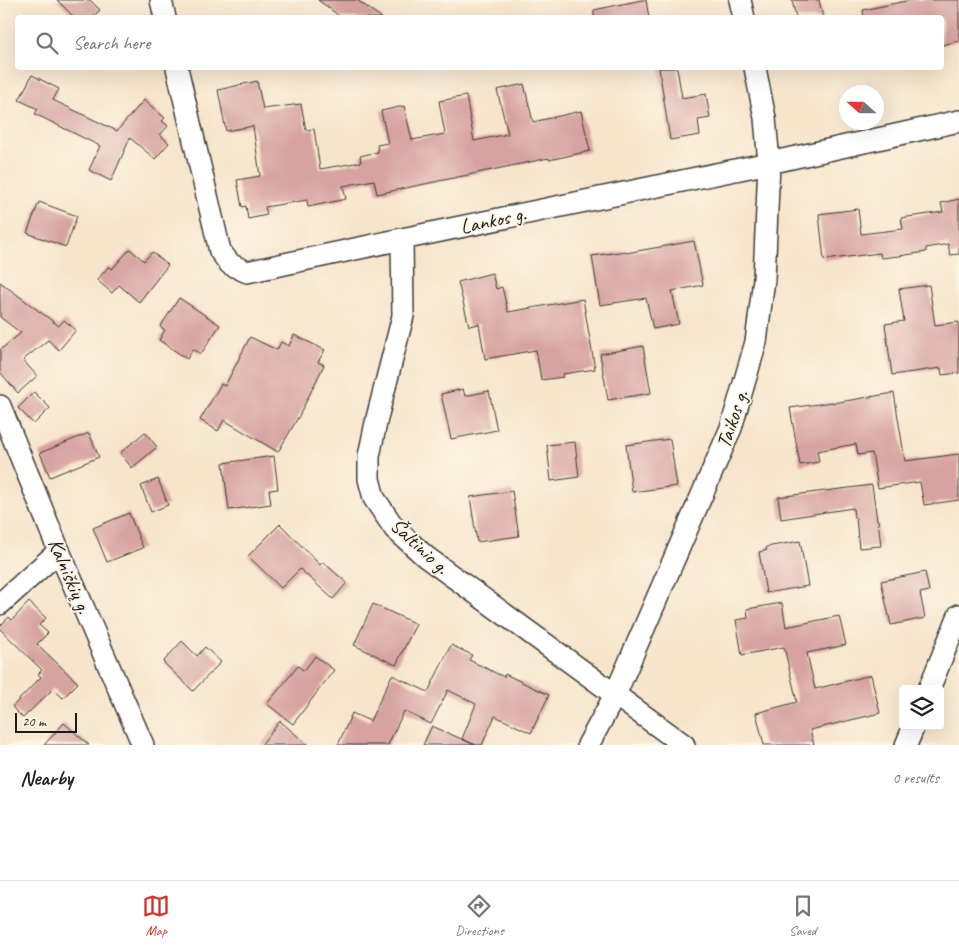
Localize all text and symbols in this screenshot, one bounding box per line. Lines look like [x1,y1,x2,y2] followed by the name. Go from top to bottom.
[15,15,944,70] search box
[33,29,61,57] icon: search
[73,31,150,55] text: Search here
[839,85,884,130] north arrow
[458,200,529,240] street label: Lankos g.
[710,386,754,451] street label: Taikos g.
[385,512,456,580] street label: Šaltinio g.
[43,534,98,618] street label: Kalniškių g.
[899,685,944,730] map controls
[899,685,944,730] button: layers
[15,710,78,733] scale bar
[22,713,46,730] text: 20 m
[20,765,73,791] text: Nearby
[892,768,939,788] text: 0 results
[142,892,170,939] tab: Map
[455,892,504,939] tab: Directions
[789,892,817,939] tab: Saved

